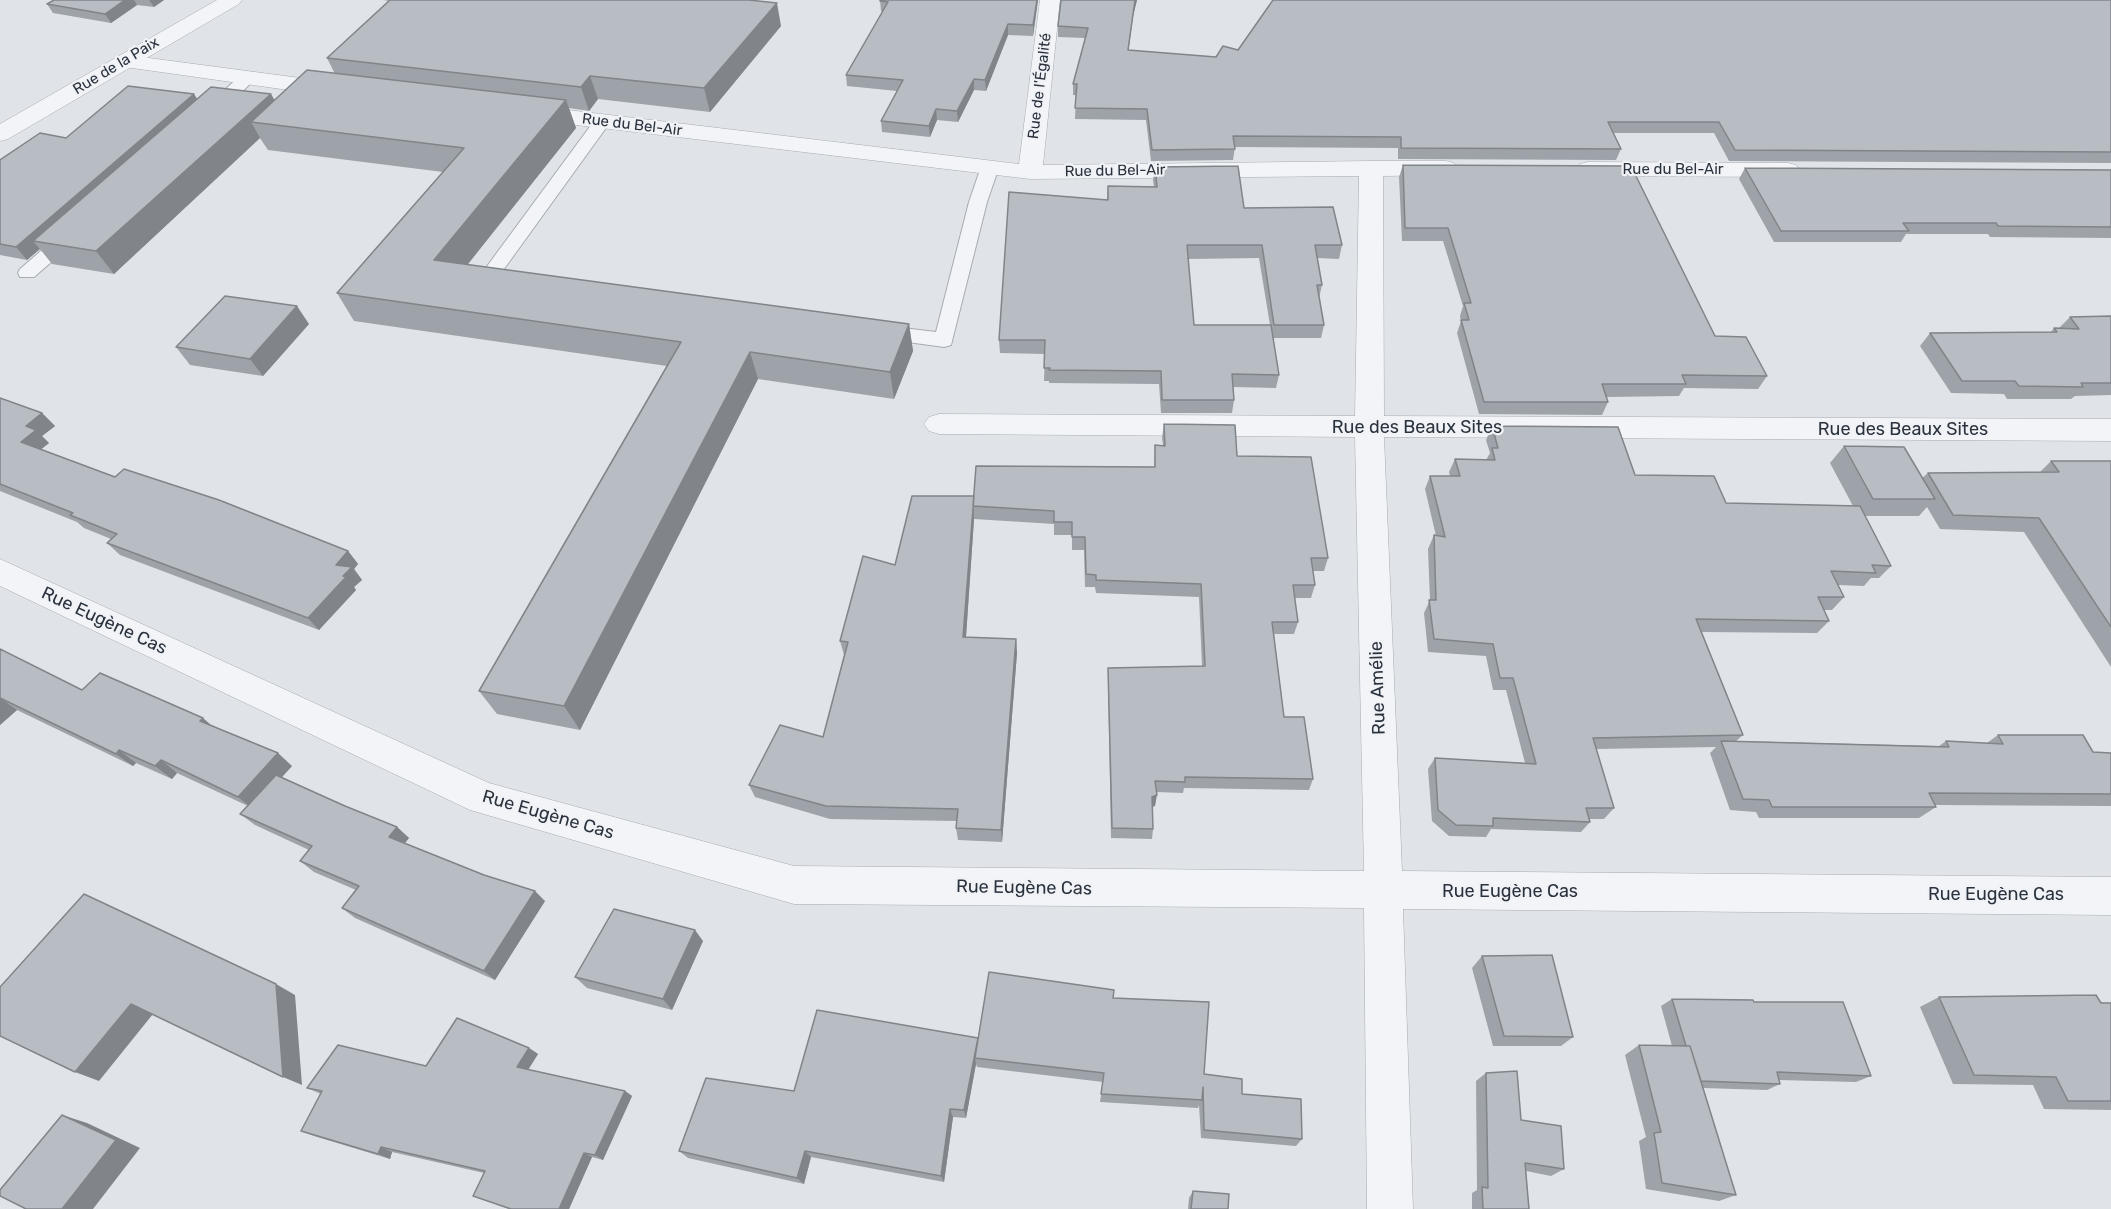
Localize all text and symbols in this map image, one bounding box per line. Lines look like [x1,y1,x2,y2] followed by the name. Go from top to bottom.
[1025,32,1055,140] street label: Rue de l'Égalité
[70,33,162,99] street label: Rue de la Paix
[581,110,683,140] street label: Rue du Bel-Air
[1064,161,1166,181] street label: Rue du Bel-Air
[1623,161,1723,179] street label: Rue du Bel-Air
[1332,417,1502,439] street label: Rue des Beaux Sites
[1818,419,1988,441] street label: Rue des Beaux Sites
[38,582,170,660] street label: Rue Eugène Cas
[1366,641,1390,735] street label: Rue Amélie
[480,786,616,844] street label: Rue Eugène Cas
[956,876,1092,900] street label: Rue Eugène Cas
[1442,881,1578,903] street label: Rue Eugène Cas
[1928,884,2064,906] street label: Rue Eugène Cas

